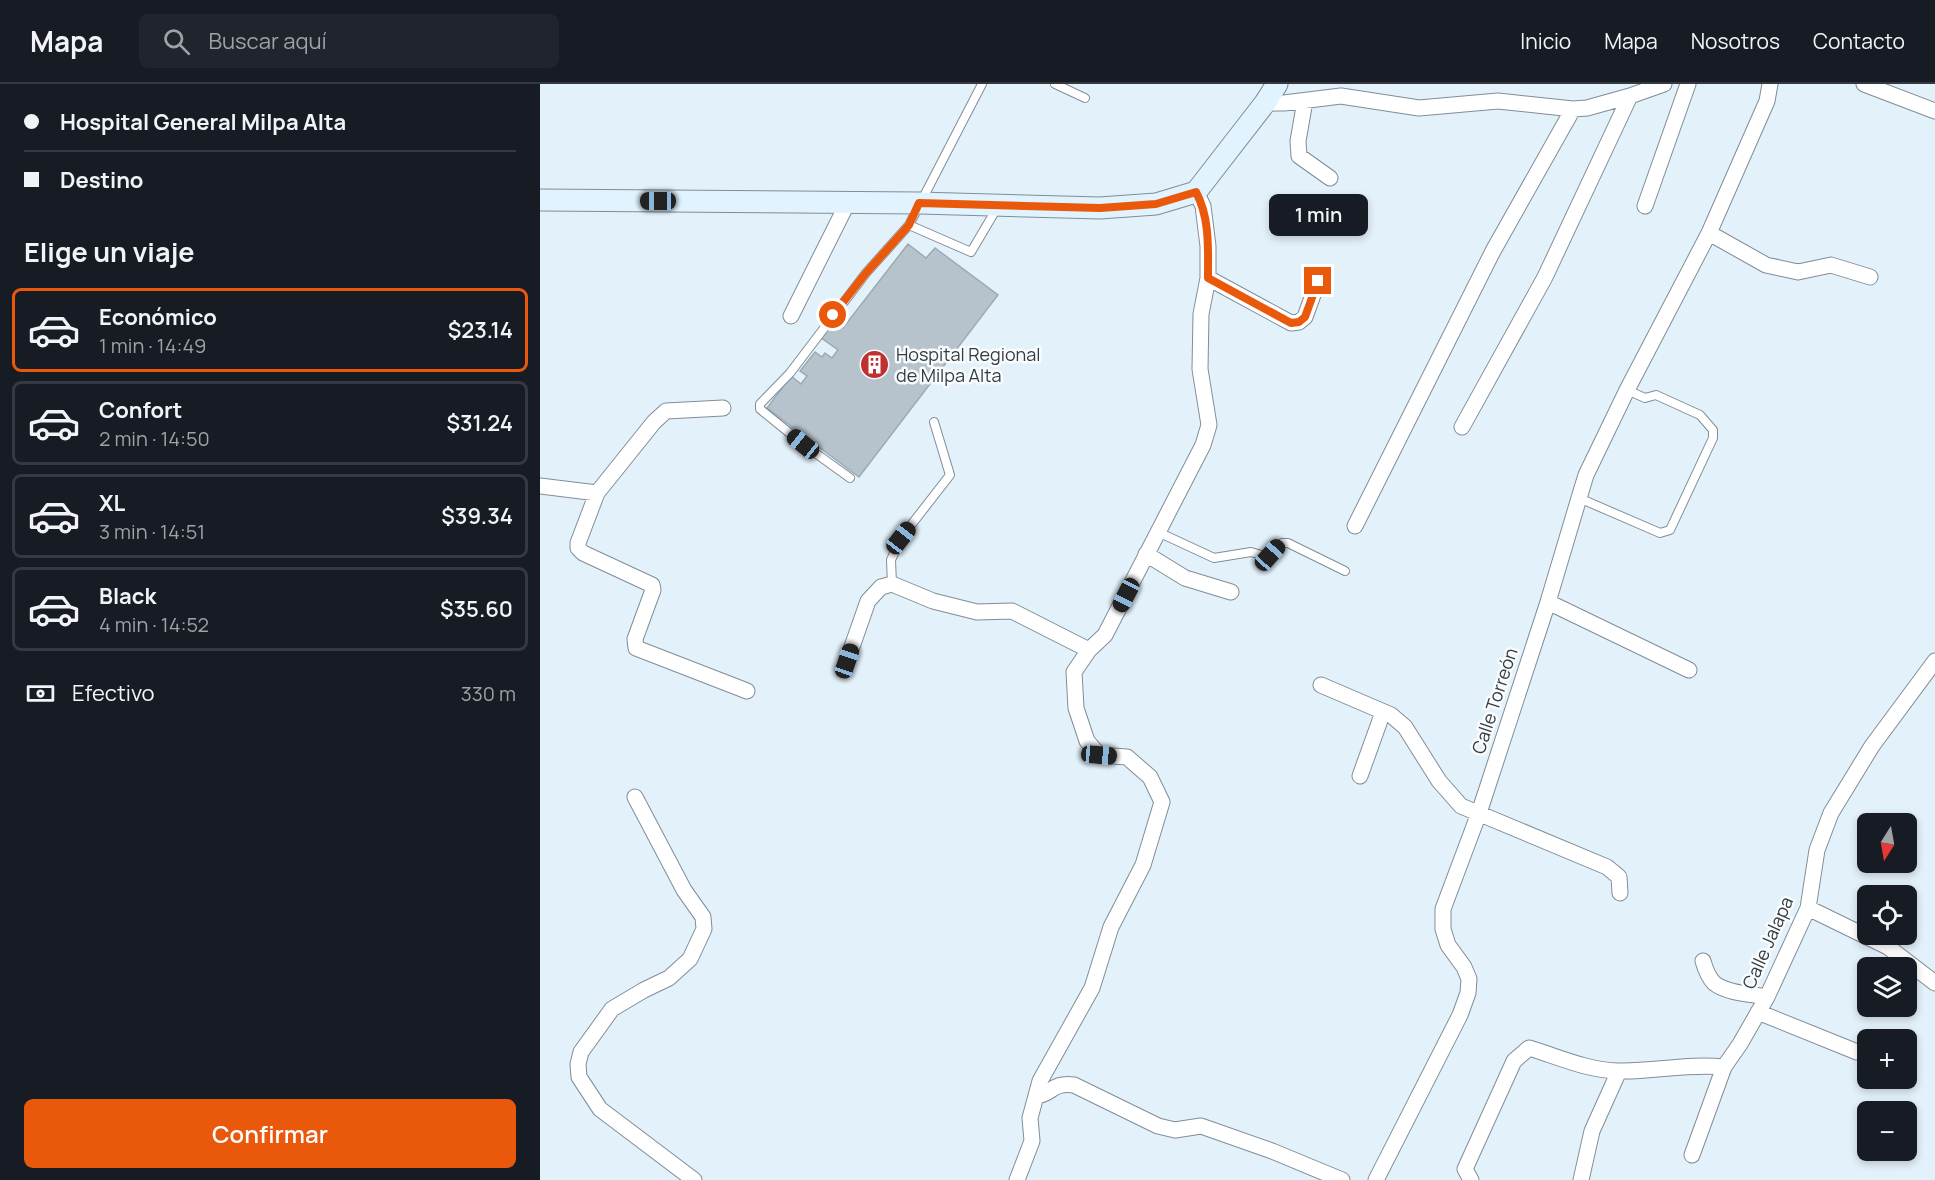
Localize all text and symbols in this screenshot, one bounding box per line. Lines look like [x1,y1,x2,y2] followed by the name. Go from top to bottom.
[139,14,559,68] search box
[30,22,103,60] text: Mapa
[160,25,193,58] icon: search
[208,26,327,56] text: Buscar aquí
[1520,27,1571,55] text: Inicio
[1604,27,1658,55] text: Mapa
[1691,27,1780,55] text: Nosotros
[1813,27,1905,55] text: Contacto
[60,107,346,137] text: Hospital General Milpa Alta
[60,165,143,195] text: Destino
[640,192,676,210] car
[1268,194,1368,236] callout: 1 min
[1295,201,1342,228] text: 1 min
[24,233,195,270] text: Elige un viaje
[1304,267,1331,294] route end
[819,301,846,328] route start
[99,302,217,332] text: Económico
[27,303,81,357] icon: car
[448,315,513,345] text: $23.14
[99,332,206,359] text: 1 min · 14:49
[896,342,1040,387] place label: Hospital Regional de Milpa Alta
[859,349,891,381] building icon: Hospital Regional de Milpa Alta
[99,395,182,425] text: Confort
[27,396,81,450] icon: car
[446,408,513,438] text: $31.24
[99,425,210,452] text: 2 min · 14:50
[783,426,823,462] car
[99,488,125,518] text: XL
[27,489,81,543] icon: car
[441,501,513,531] text: $39.34
[99,518,205,545] text: 3 min · 14:51
[883,518,919,558] car
[1251,536,1289,574] car
[1110,575,1142,615] car
[99,581,156,611] text: Black
[27,582,81,636] icon: car
[440,594,513,624] text: $35.60
[99,611,209,638] text: 4 min · 14:52
[833,641,861,681] car
[1466,645,1522,757] street label: Calle Torreón
[24,677,57,710] icon: cash
[72,678,155,708] text: Efectivo
[461,680,516,707] text: 330 m
[1080,744,1118,766] car
[1857,813,1917,873] north arrow
[1857,813,1917,1161] map controls
[1857,885,1917,945] button: locate
[1736,893,1798,993] street label: Calle Jalapa
[1857,957,1917,1017] button: layers
[1857,1029,1917,1089] button: +
[24,1099,516,1168] button: Confirmar
[1857,1101,1917,1161] button: −

